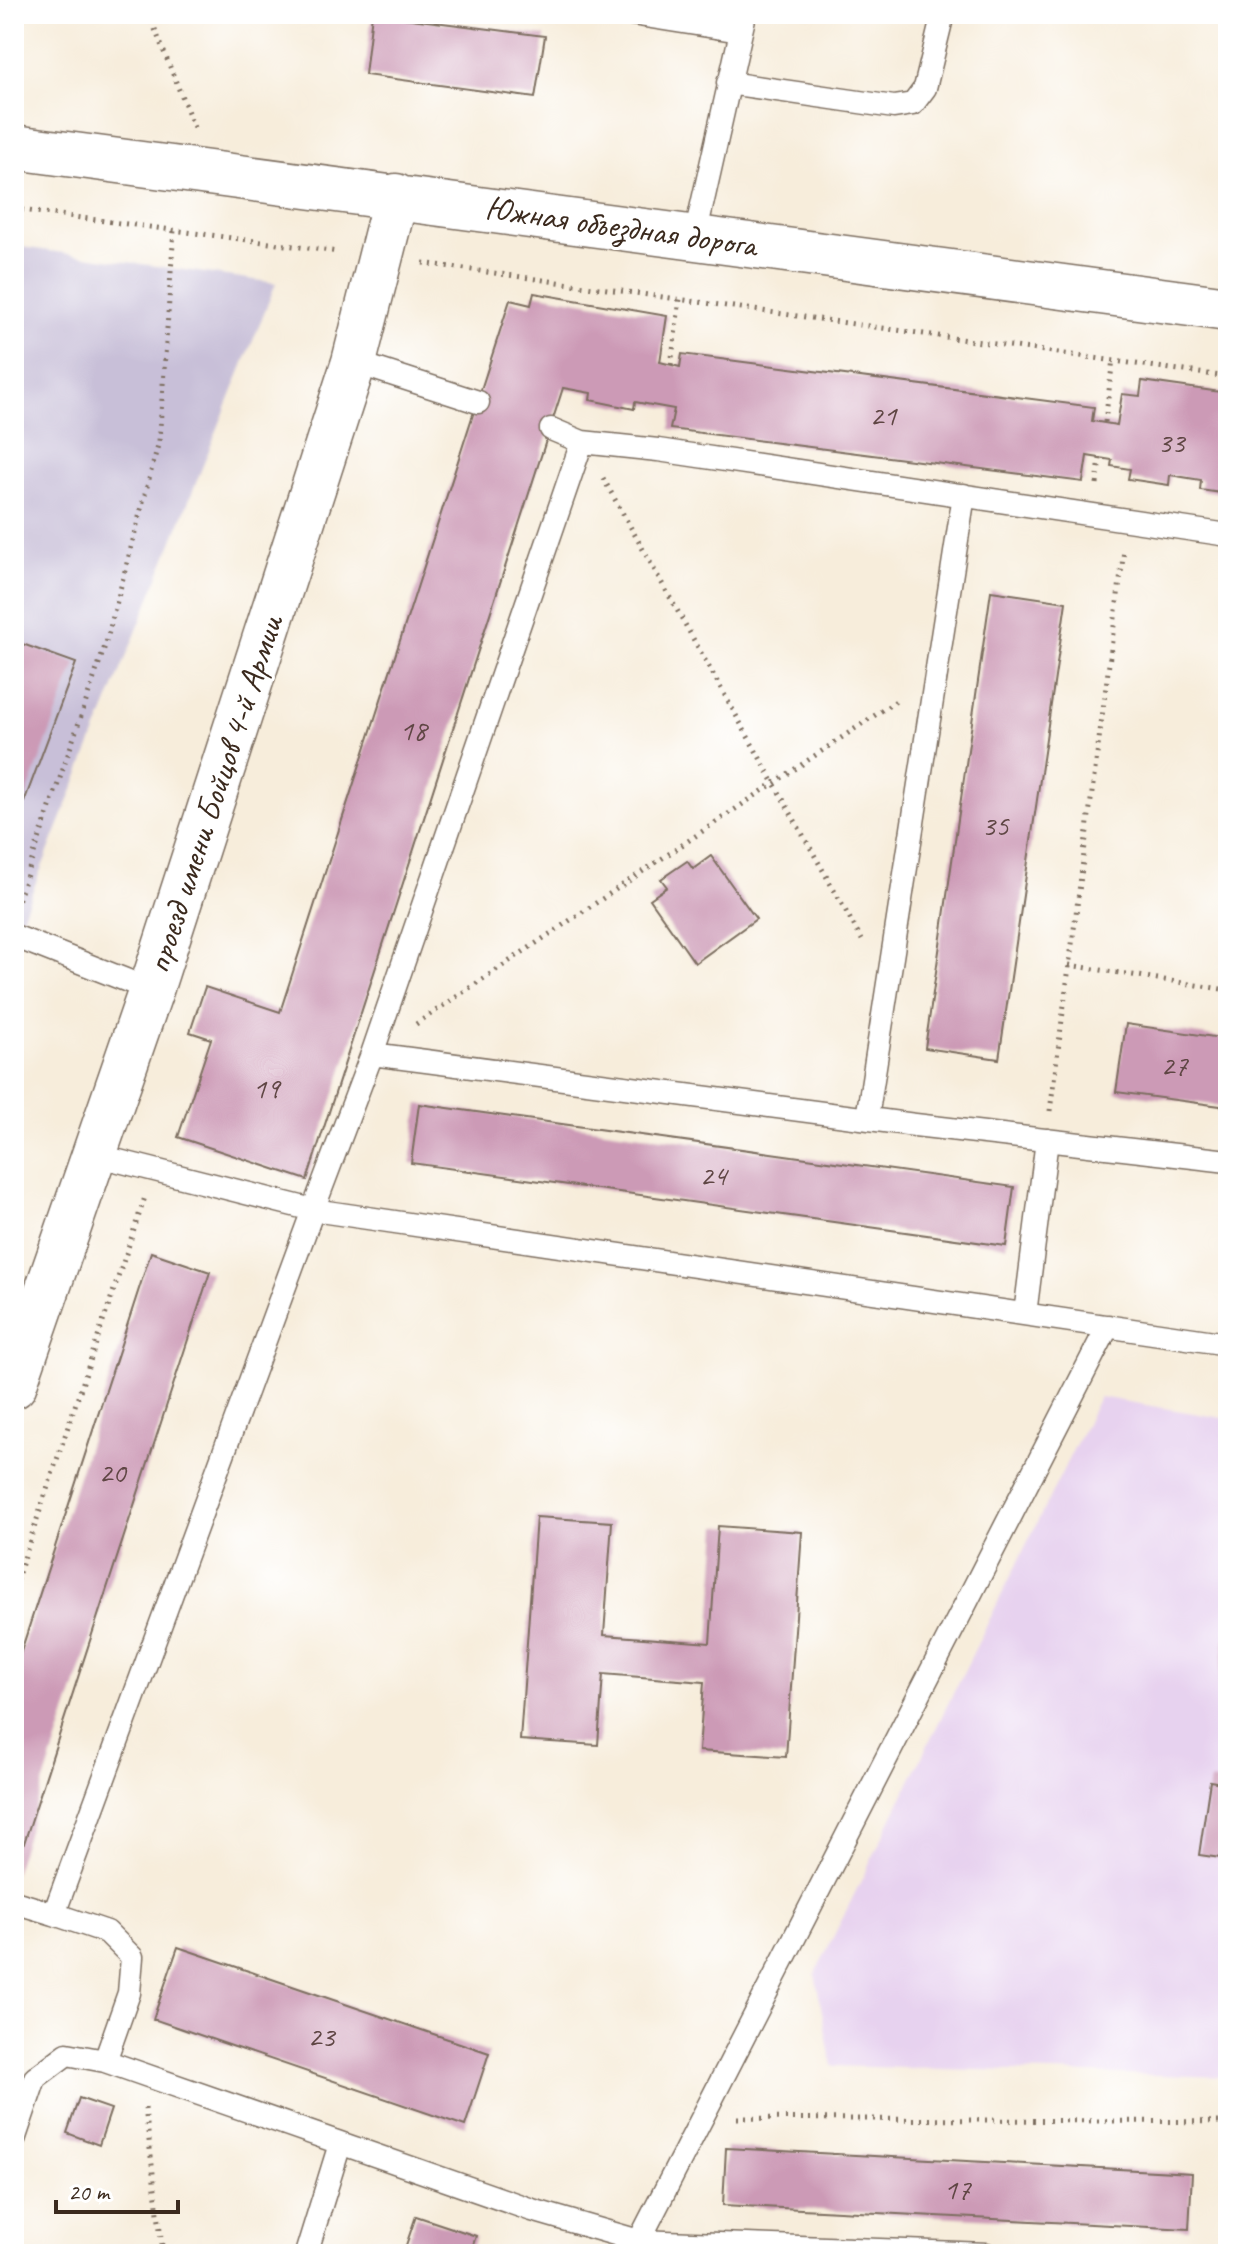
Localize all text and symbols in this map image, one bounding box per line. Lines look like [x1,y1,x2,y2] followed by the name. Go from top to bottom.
[483,186,762,267] street label: Южная объездная дорога
[870,396,898,434] house number: 21
[1158,423,1187,461] house number: 33
[136,608,293,978] street label: проезд имени Бойцов 4-й Армии
[400,711,429,749] house number: 18
[982,806,1010,844] house number: 35
[1161,1046,1189,1084] house number: 27
[253,1069,282,1107] house number: 19
[700,1156,729,1194] house number: 24
[99,1453,128,1491] house number: 20
[308,2017,337,2055] house number: 23
[56,2164,178,2214] scale bar
[944,2170,972,2208] house number: 17
[68,2177,111,2207] text: 20 m

